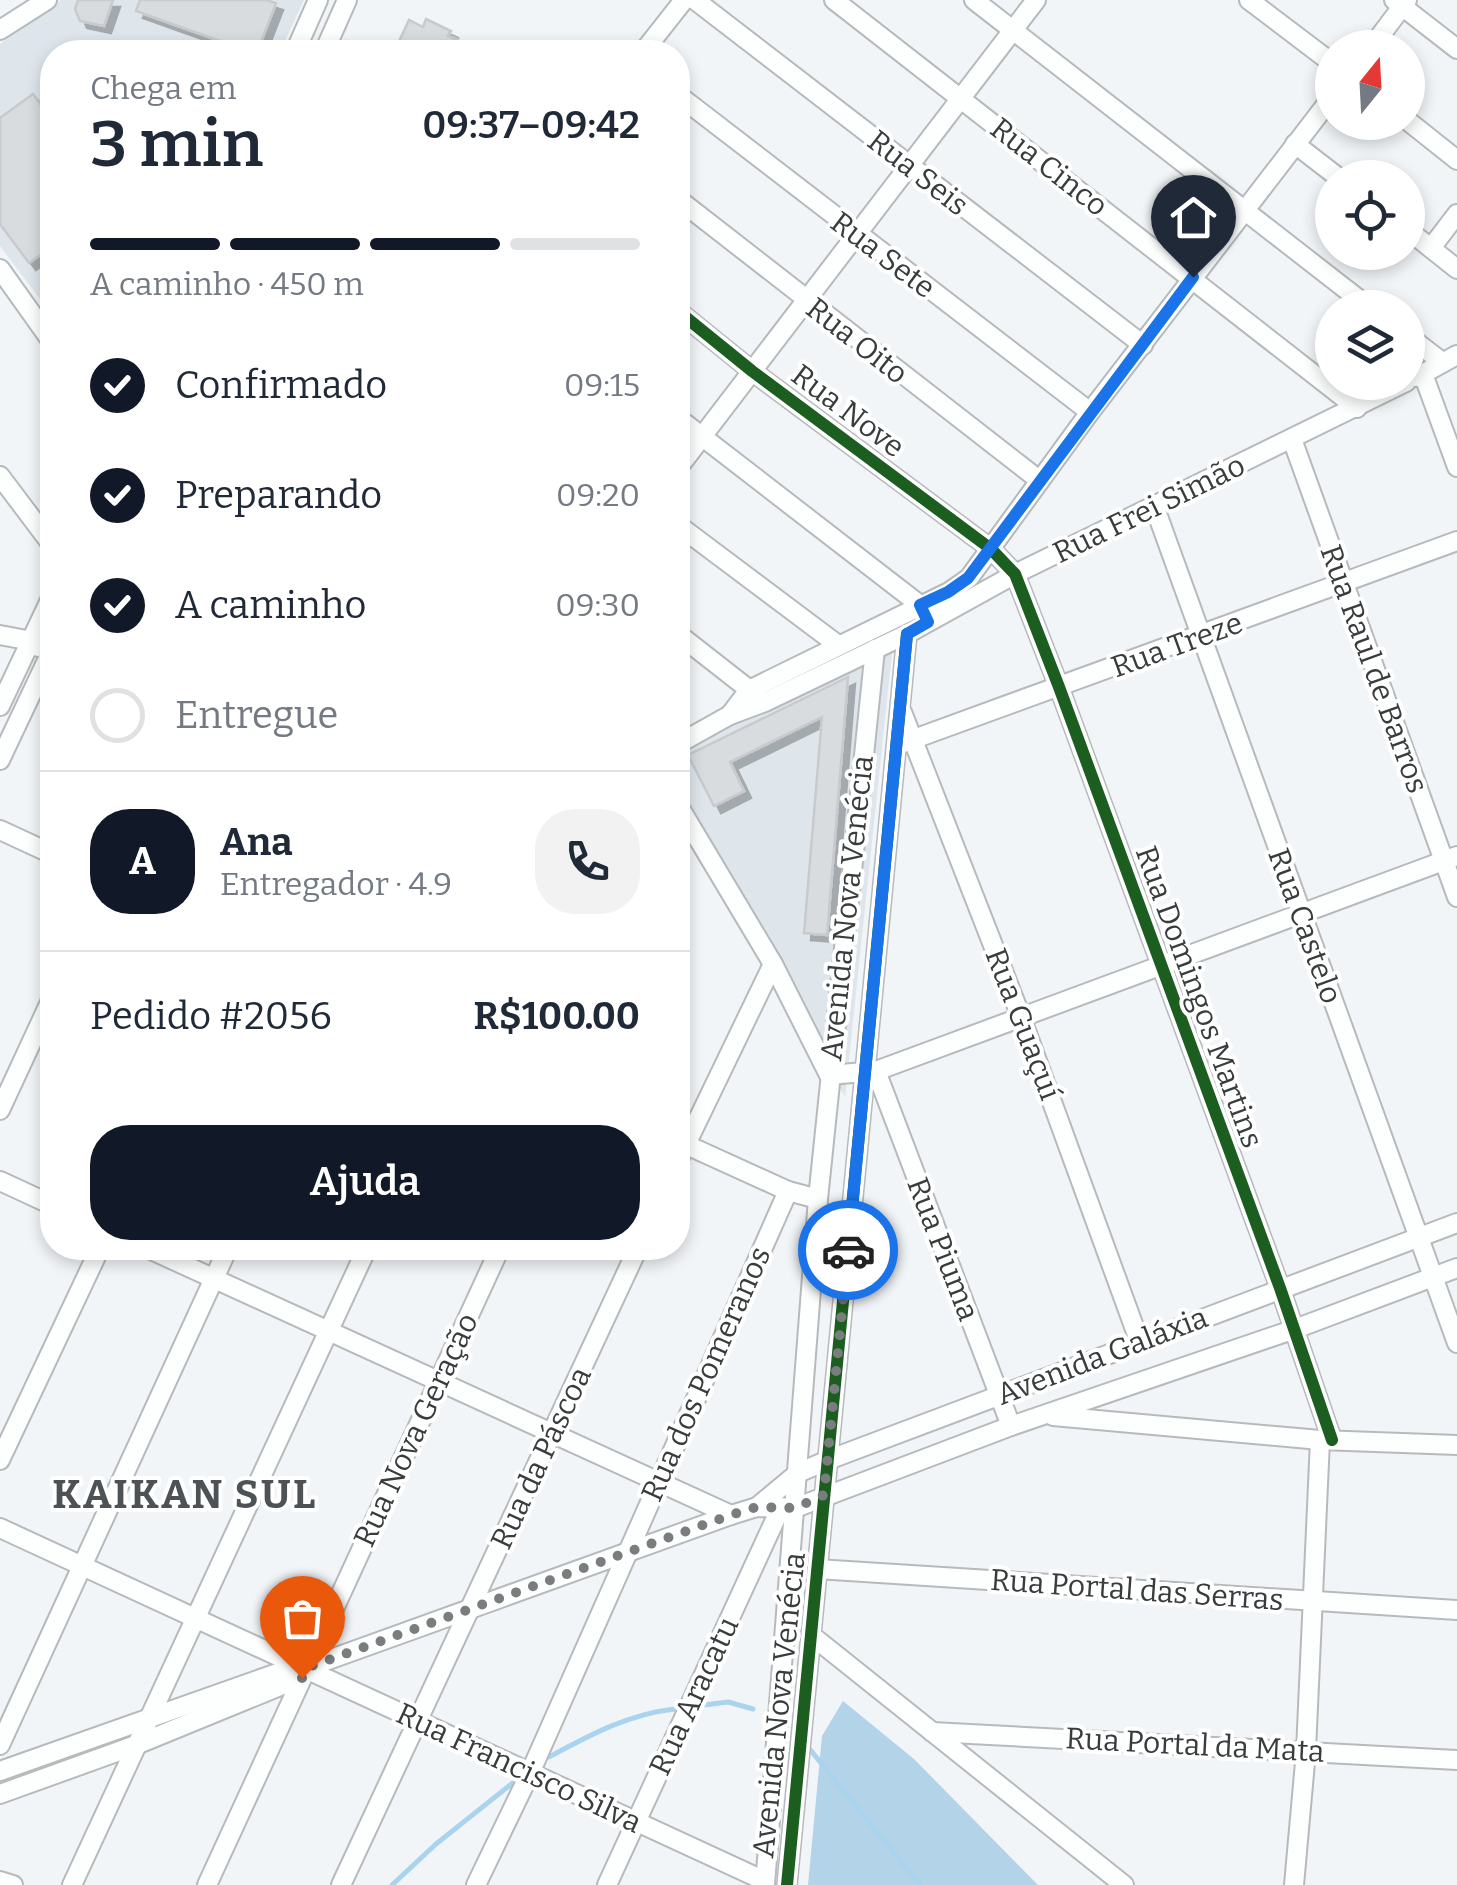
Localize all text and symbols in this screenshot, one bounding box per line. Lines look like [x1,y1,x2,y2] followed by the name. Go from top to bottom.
[1315,30,1425,140] north arrow
[1315,30,1425,400] map controls
[90,69,237,107] text: Chega em
[422,102,640,148] text: 09:37–09:42
[90,105,263,183] text: 3 min
[983,110,1115,224] street label: Rua Cinco
[861,123,975,223] street label: Rua Seis
[1315,160,1425,270] button: locate
[1151,175,1236,278] pin
[1166,190,1221,245] icon: home
[824,204,942,306] street label: Rua Sete
[90,265,364,303] text: A caminho · 450 m
[799,290,915,392] street label: Rua Oito
[1315,290,1425,400] button: layers
[785,357,911,465] street label: Rua Nove
[90,358,145,413] icon: check
[175,362,387,408] text: Confirmado
[564,366,640,404] text: 09:15
[1047,447,1251,571] street label: Rua Frei Simão
[90,468,145,523] icon: check
[175,472,382,518] text: Preparando
[556,476,640,514] text: 09:20
[1312,540,1436,798] street label: Rua Raul de Barros
[90,578,145,633] icon: check
[175,582,366,628] text: A caminho
[555,586,640,624] text: 09:30
[1107,605,1247,685] street label: Rua Treze
[175,692,338,738] text: Entregue
[813,753,881,1063] street label: Avenida Nova Venécia
[535,809,640,914] button: phone
[220,819,293,865] text: Ana
[129,838,156,884] text: A
[1128,841,1270,1153] street label: Rua Domingos Martins
[1260,843,1350,1009] street label: Rua Castelo
[220,865,452,903] text: Entregador · 4.9
[978,943,1068,1105] street label: Rua Guaçuí
[90,993,332,1039] text: Pedido #2056
[473,993,640,1039] text: R$100.00
[90,1125,640,1240] button: Ajuda
[899,1172,987,1326] street label: Rua Piuma
[798,1200,898,1300] courier
[821,1223,876,1278] icon: car
[634,1241,778,1507] street label: Rua dos Pomeranos
[991,1299,1213,1413] street label: Avenida Galáxia
[346,1308,486,1552] street label: Rua Nova Geração
[483,1361,599,1555] street label: Rua da Páscoa
[52,1471,318,1519] district label: KAIKAN SUL
[745,1550,813,1860] street label: Avenida Nova Venécia
[989,1562,1285,1618] street label: Rua Portal das Serras
[260,1576,345,1679] pin
[275,1591,330,1646] icon: bag
[642,1611,746,1781] street label: Rua Aracatu
[391,1695,647,1841] street label: Rua Francisco Silva
[1065,1720,1325,1770] street label: Rua Portal da Mata

